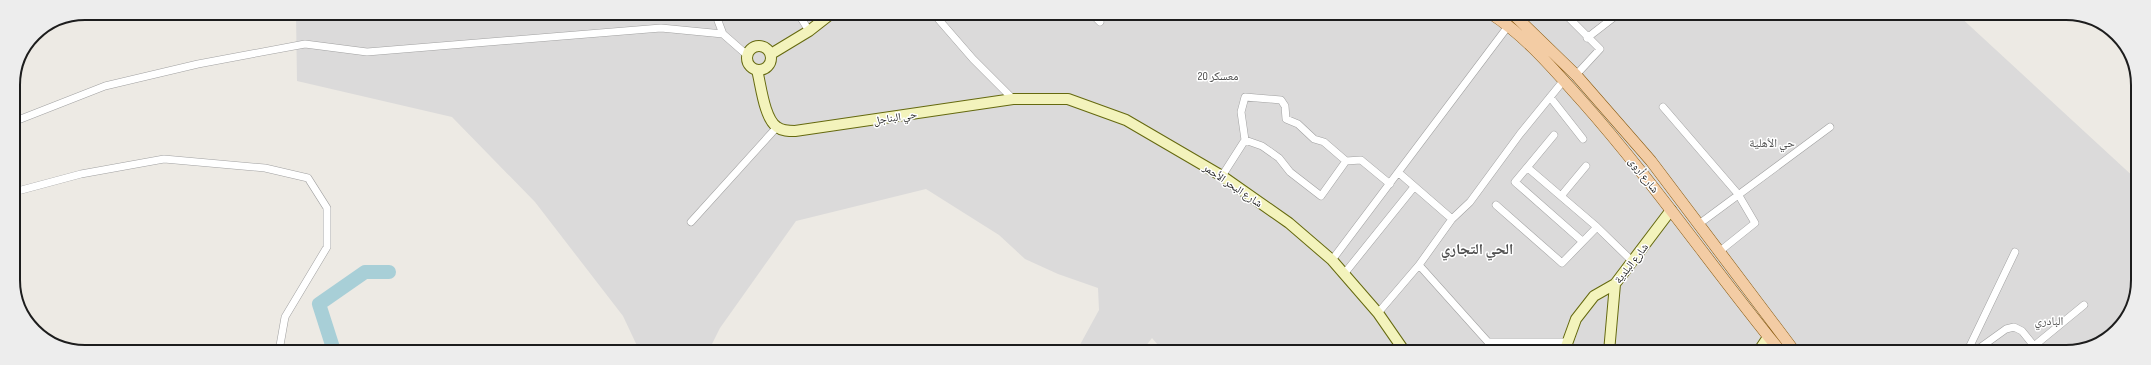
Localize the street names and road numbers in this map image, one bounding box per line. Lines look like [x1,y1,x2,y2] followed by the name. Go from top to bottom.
[872,108,918,129] street label: حي البناجل
[1626,154,1662,196] street label: شارع أروى
[1200,160,1265,210] street label: شارع البحر الأحمر
[1612,241,1651,286] street label: شارع البلدية

